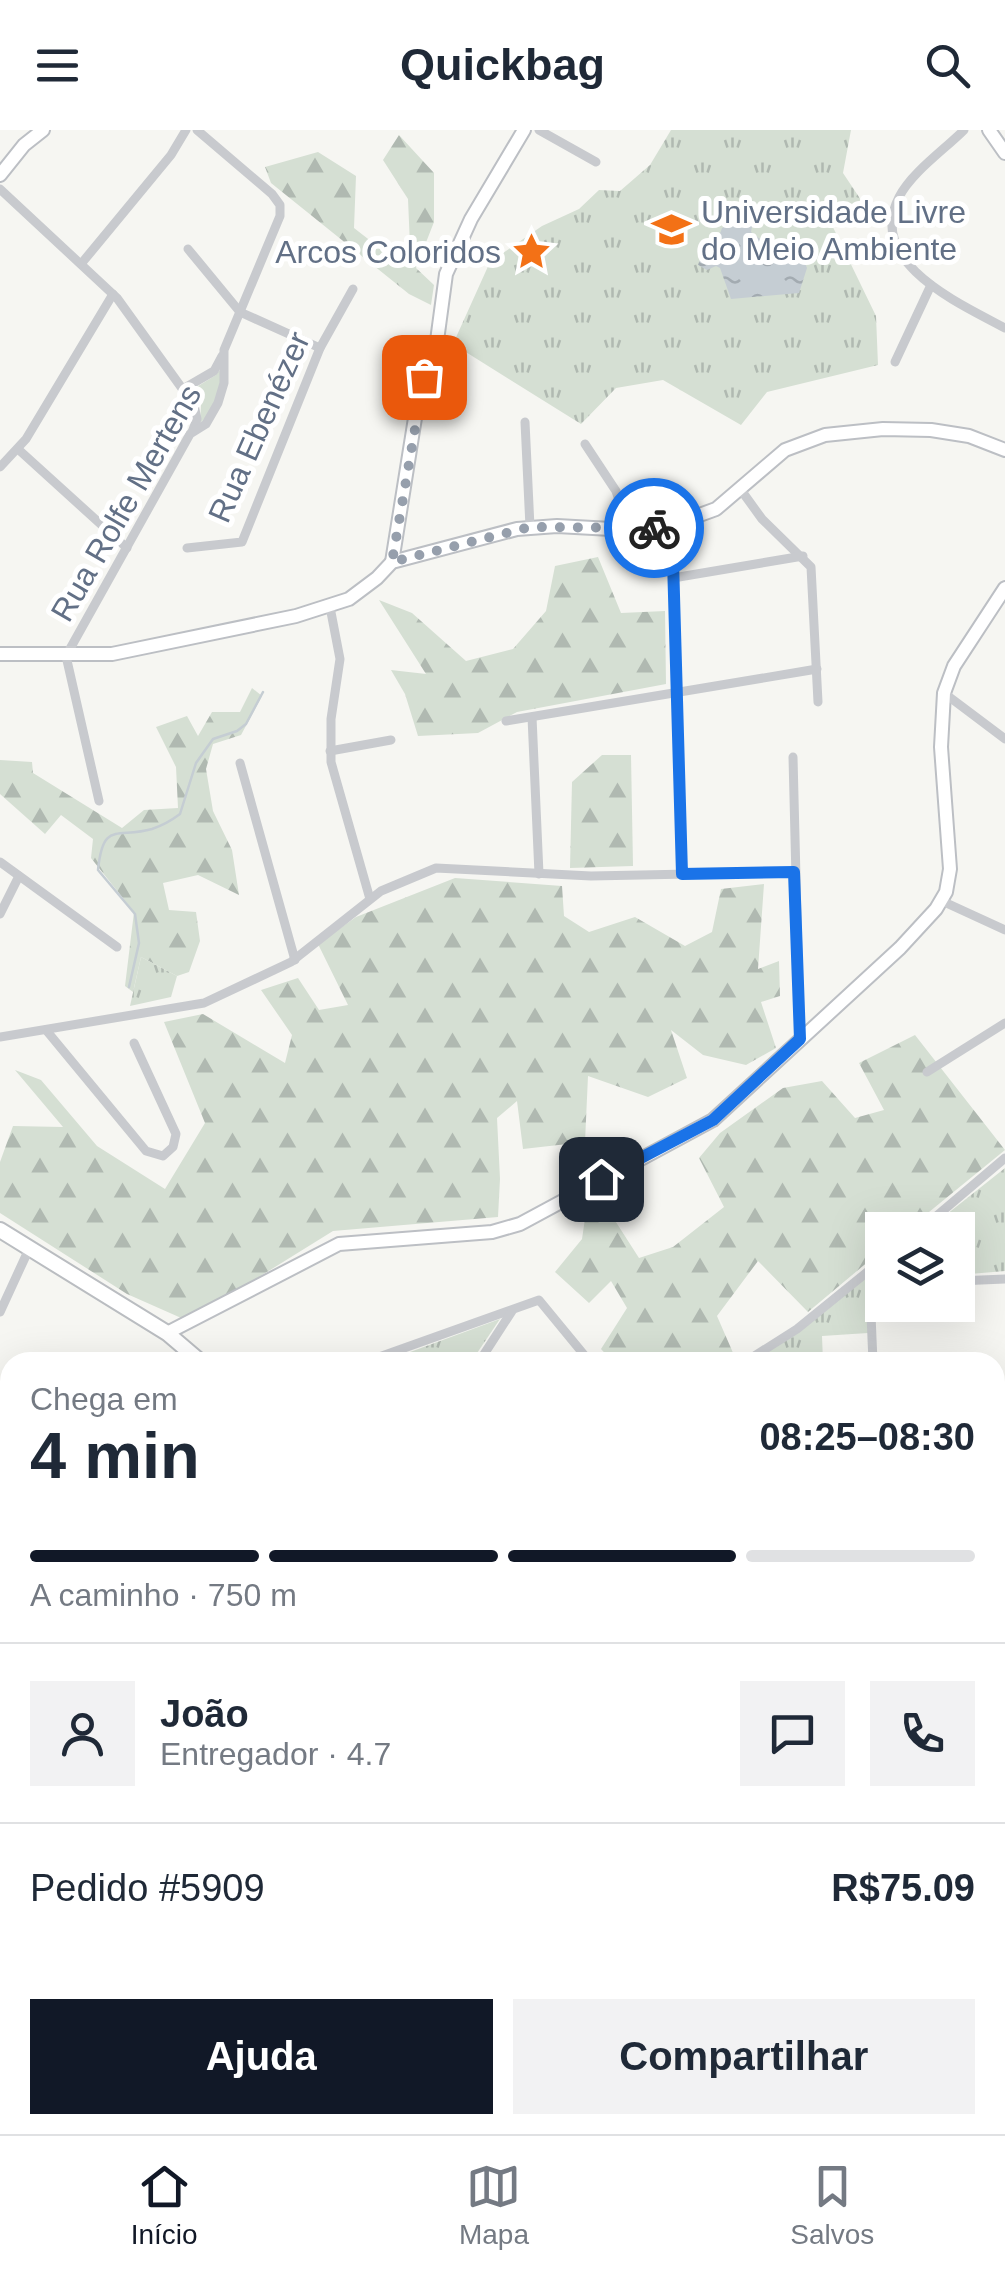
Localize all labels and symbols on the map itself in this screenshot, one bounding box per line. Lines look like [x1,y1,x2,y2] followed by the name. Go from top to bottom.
[701,194,966,267] place label: Universidade Livre do Meio Ambiente
[650,209,692,251] school or university icon: Universidade Livre do Meio Ambiente
[510,231,552,273] place icon: Arcos Coloridos
[275,234,501,270] place label: Arcos Coloridos
[201,326,317,528] street label: Rua Ebenézer
[382,335,467,420] pin
[44,378,208,628] street label: Rua Rolfe Mertens
[604,478,704,578] courier
[559,1137,644,1222] pin

